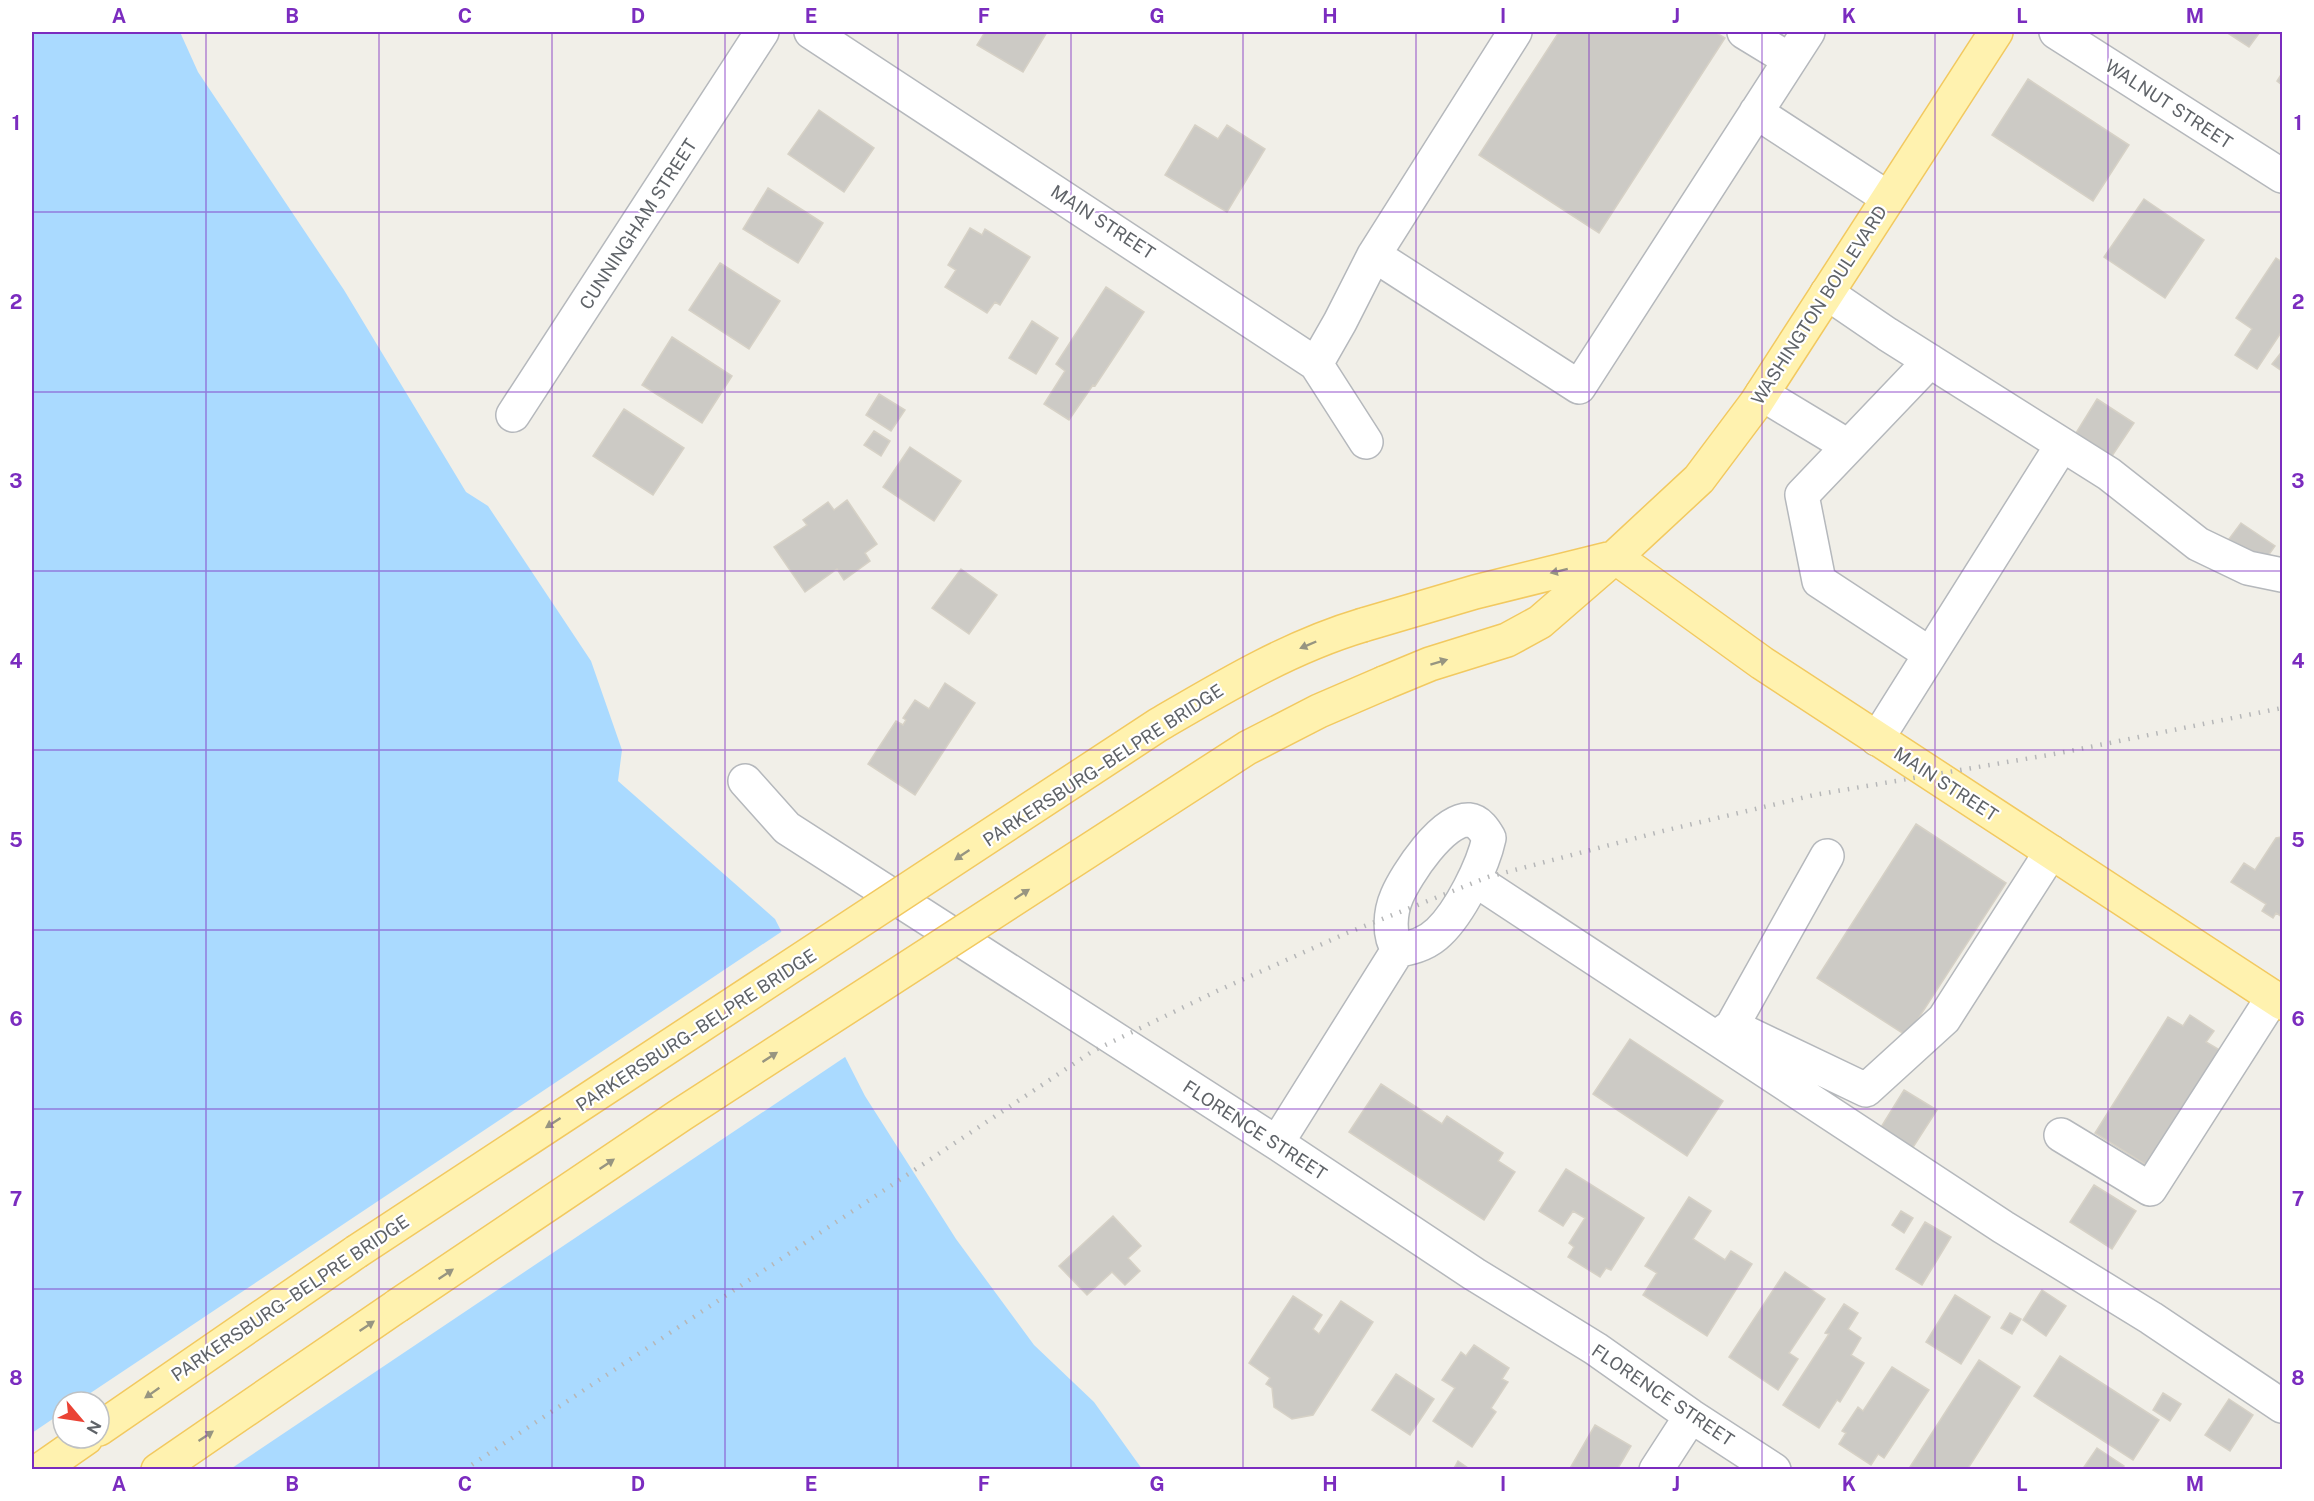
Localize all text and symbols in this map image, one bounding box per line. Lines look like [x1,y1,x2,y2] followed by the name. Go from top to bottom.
[112,4,126,28] text: A
[285,4,299,28] text: B
[458,4,472,28] text: C
[631,4,645,28] text: D
[805,4,817,28] text: E
[978,4,990,28] text: F
[1149,4,1165,28] text: G
[1322,4,1338,28] text: H
[1500,4,1506,28] text: I
[1672,4,1680,28] text: J
[1842,4,1856,28] text: K
[2016,4,2028,28] text: L
[2186,4,2204,28] text: M
[2101,55,2237,153] street label: WALNUT STREET
[12,111,20,135] text: 1
[2294,111,2302,135] text: 1
[575,135,701,313] street label: CUNNINGHAM STREET
[1047,181,1159,264] street label: MAIN STREET
[1747,202,1891,408] street label: WASHINGTON BOULEVARD
[10,290,22,314] text: 2
[2292,290,2304,314] text: 2
[9,469,23,493] text: 3
[2291,469,2305,493] text: 3
[1550,567,1568,577] one-way arrow
[1299,641,1316,650] one-way arrow
[9,649,23,673] text: 4
[2291,649,2305,673] text: 4
[1430,657,1448,666] one-way arrow
[979,679,1227,851] street label: PARKERSBURG–BELPRE BRIDGE
[1890,743,2002,826] street label: MAIN STREET
[9,828,23,852] text: 5
[2291,828,2305,852] text: 5
[954,849,970,860] one-way arrow
[1013,888,1030,899] one-way arrow
[572,944,820,1116] street label: PARKERSBURG–BELPRE BRIDGE
[9,1007,23,1031] text: 6
[2291,1007,2305,1031] text: 6
[762,1052,778,1063] one-way arrow
[1179,1076,1331,1184] street label: FLORENCE STREET
[545,1117,561,1128] one-way arrow
[599,1159,615,1170] one-way arrow
[10,1187,22,1211] text: 7
[2292,1187,2304,1211] text: 7
[167,1210,413,1386] street label: PARKERSBURG–BELPRE BRIDGE
[437,1268,454,1279] one-way arrow
[359,1321,376,1332] one-way arrow
[1588,1340,1738,1451] street label: FLORENCE STREET
[9,1366,23,1390] text: 8
[2291,1366,2305,1390] text: 8
[144,1387,160,1398] one-way arrow
[51,1390,111,1450] north arrow
[82,1417,105,1437] text: N
[198,1431,215,1442] one-way arrow
[112,1472,126,1496] text: A
[285,1472,299,1496] text: B
[458,1472,472,1496] text: C
[631,1472,645,1496] text: D
[805,1472,817,1496] text: E
[978,1472,990,1496] text: F
[1149,1472,1165,1496] text: G
[1322,1472,1338,1496] text: H
[1500,1472,1506,1496] text: I
[1672,1472,1680,1496] text: J
[1842,1472,1856,1496] text: K
[2016,1472,2028,1496] text: L
[2186,1472,2204,1496] text: M

